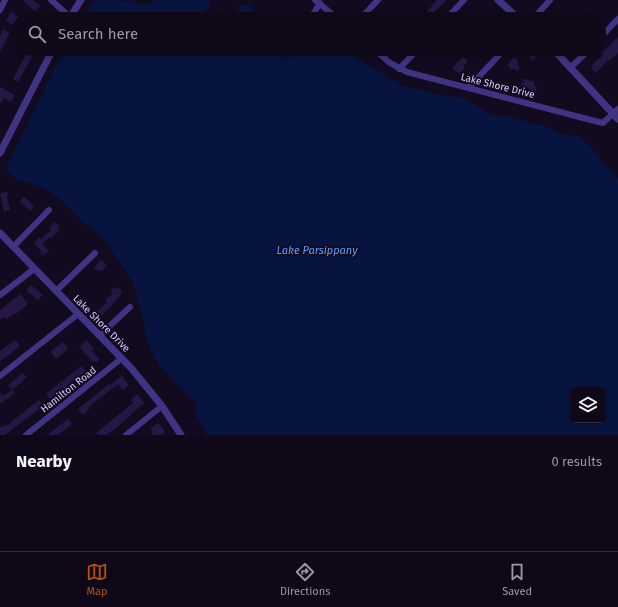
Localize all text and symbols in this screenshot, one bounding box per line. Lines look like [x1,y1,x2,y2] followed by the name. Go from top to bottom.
[12,12,606,56] search box
[26,23,48,45] icon: search
[58,25,138,43] text: Search here
[460,71,536,101] street label: Lake Shore Drive
[277,244,358,257] water label: Lake Parsippany
[70,293,132,355] street label: Lake Shore Drive
[38,364,99,415] street label: Hamilton Road
[570,387,606,423] map controls
[570,387,606,423] button: layers
[16,451,71,472] text: Nearby
[551,454,602,469] text: 0 results
[86,561,108,598] tab: Map
[280,561,330,598] tab: Directions
[502,561,532,598] tab: Saved

